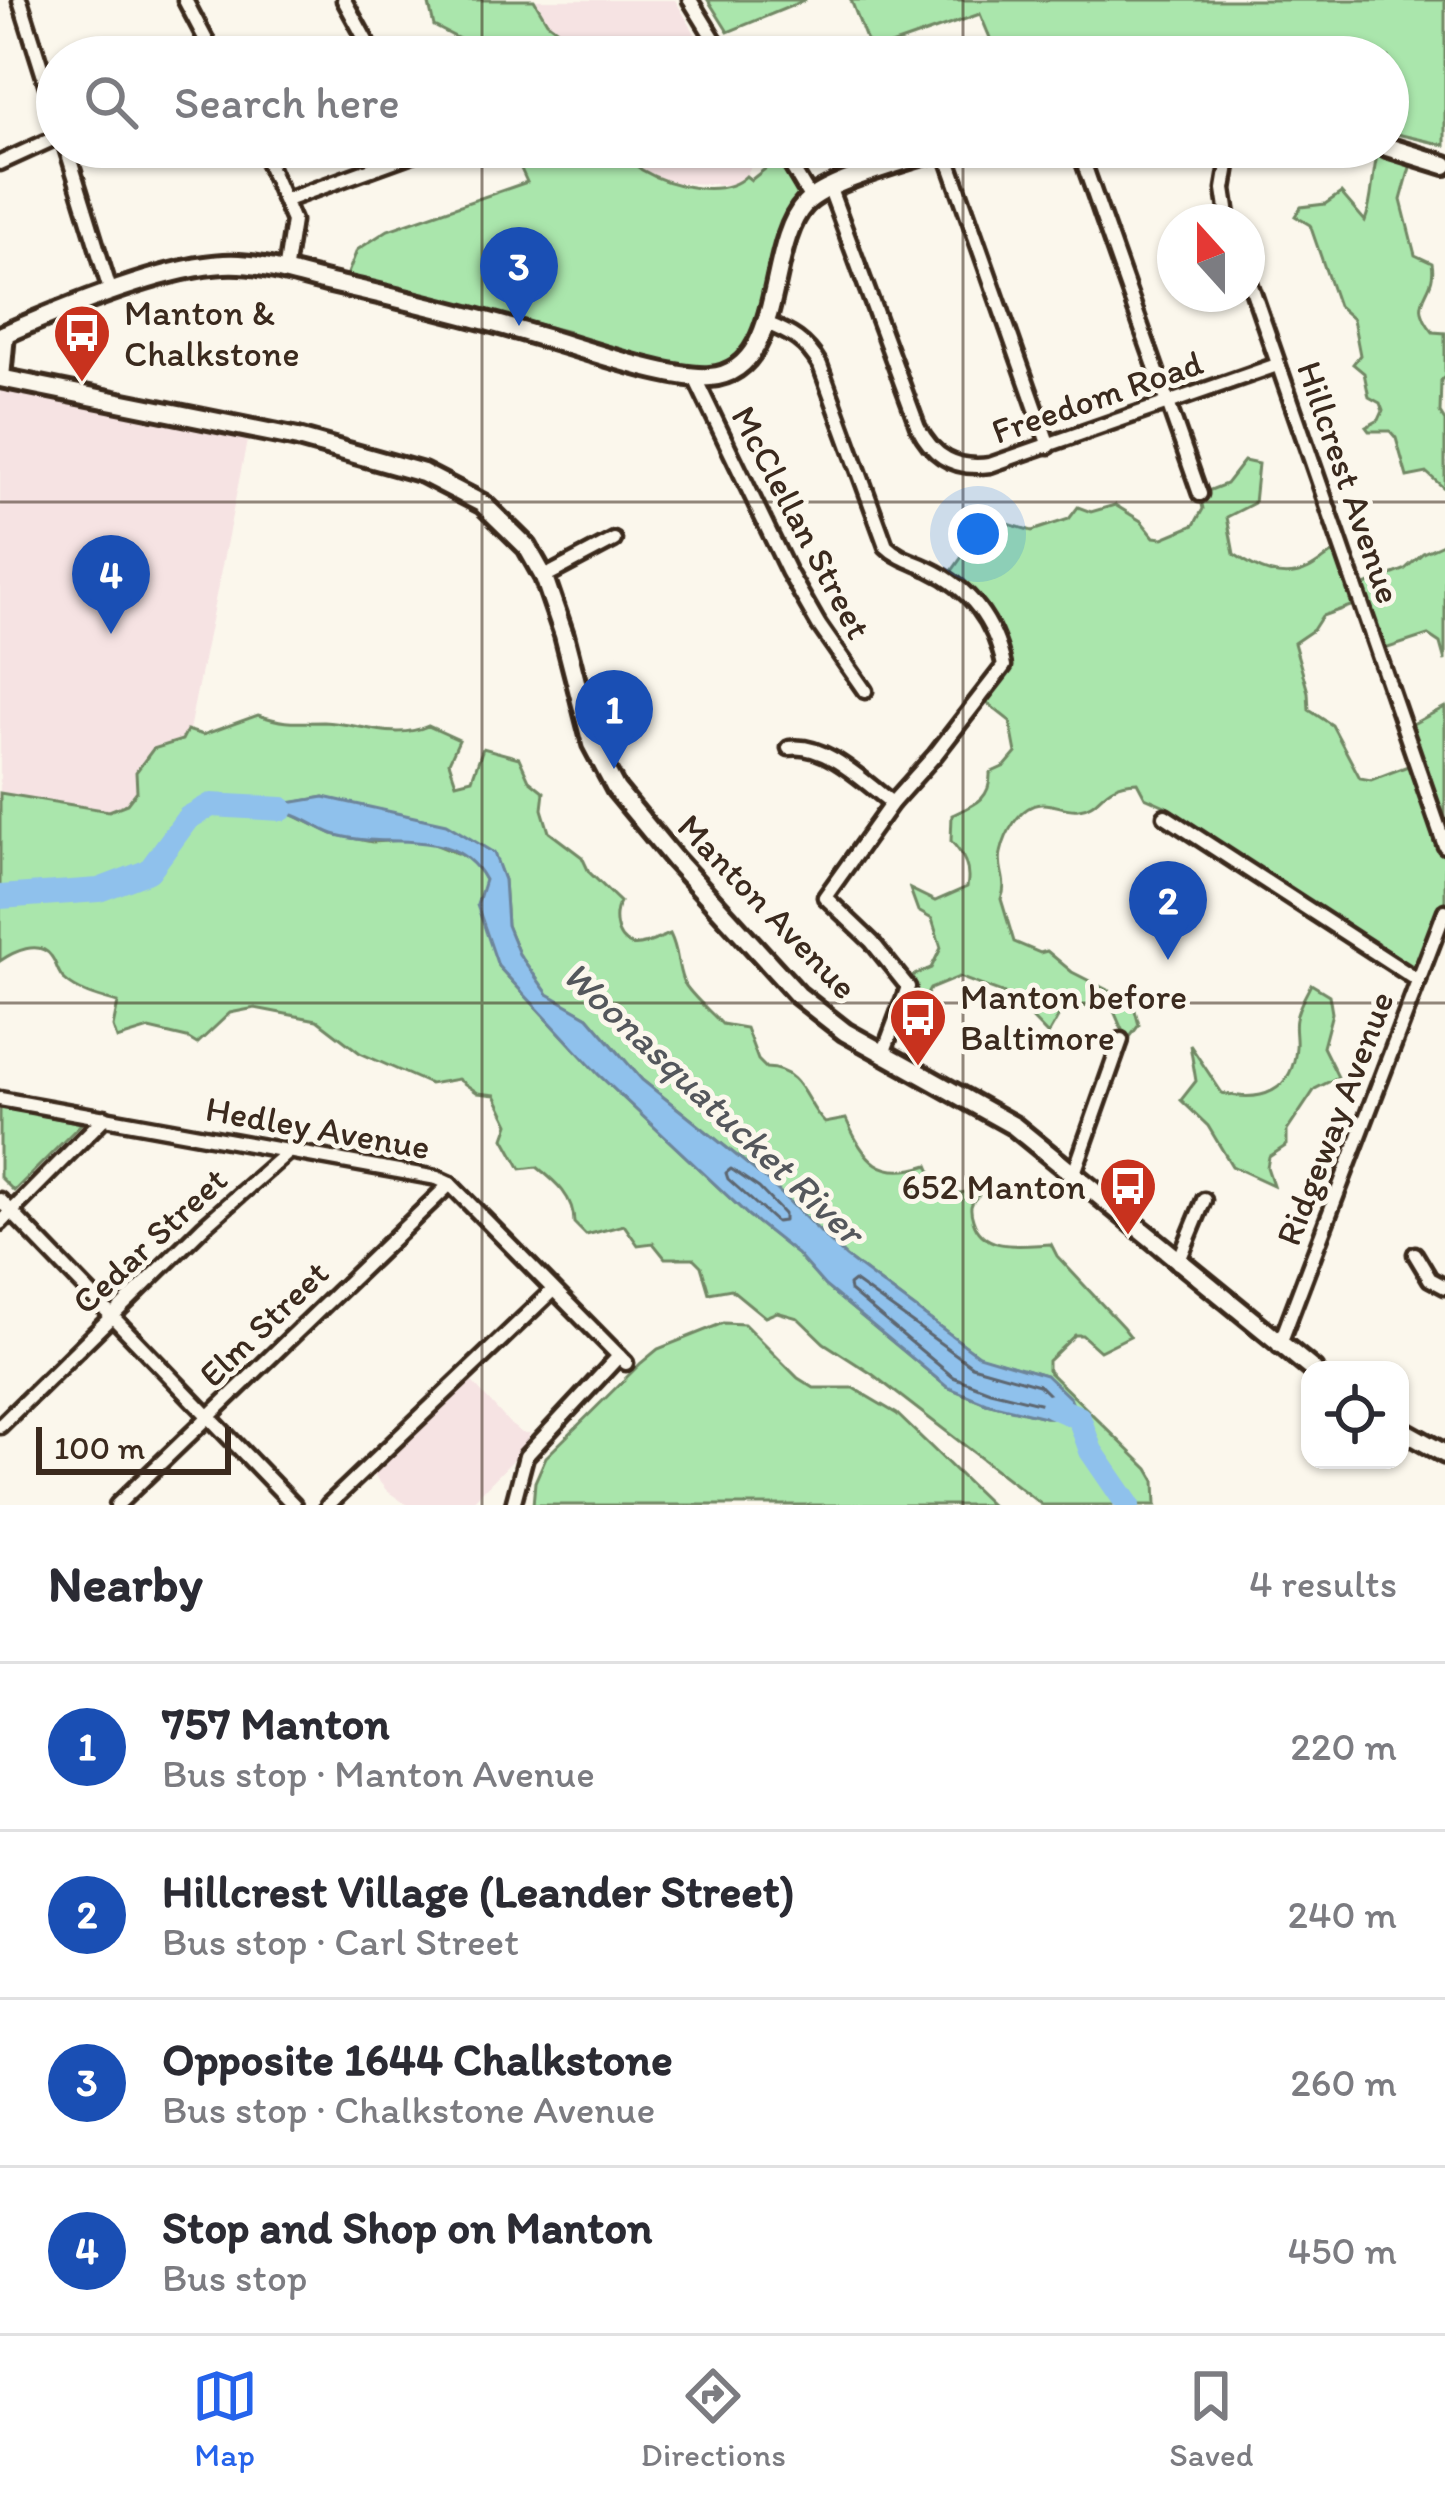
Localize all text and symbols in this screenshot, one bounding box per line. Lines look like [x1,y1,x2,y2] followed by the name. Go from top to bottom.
[36,36,1409,168] search box
[78,69,144,135] icon: search
[174,75,400,129] text: Search here
[1157,204,1265,312] north arrow
[480,227,558,326] pin: 3
[124,291,300,375] place label: Manton & Chalkstone
[51,302,113,384] bus stop icon: Manton & Chalkstone
[986,340,1208,453] street label: Freedom Road
[1288,355,1411,609] street label: Hillcrest Avenue
[722,399,881,646] street label: McClellan Street
[948,504,1008,564] your location
[72,535,150,634] pin: 4
[575,670,653,769] pin: 1
[669,805,867,1008] street label: Manton Avenue
[1129,861,1207,960] pin: 2
[553,951,877,1257] water label: Woonasquatucket River
[960,975,1187,1059] place label: Manton before Baltimore
[1266,985,1403,1251] street label: Ridgeway Avenue
[887,986,949,1068] bus stop icon: Manton before Baltimore
[202,1087,433,1168] street label: Hedley Avenue
[1097,1155,1159,1237] bus stop icon: 652 Manton
[63,1158,236,1323] street label: Cedar Street
[901,1165,1086,1208] place label: 652 Manton
[190,1251,337,1395] street label: Elm Street
[1301,1361,1409,1469] map controls
[1301,1361,1409,1469] button: locate
[36,1421,231,1474] scale bar
[54,1428,145,1467] text: 100 m
[48,1553,203,1614] text: Nearby
[1249,1560,1397,1607] text: 4 results
[162,1696,390,1750] text: 757 Manton
[78,1723,96,1770] text: 1
[1290,1723,1397,1770] text: 220 m
[162,1750,595,1797] text: Bus stop · Manton Avenue
[162,1864,794,1918] text: Hillcrest Village (Leander Street)
[77,1891,97,1938] text: 2
[1287,1891,1397,1938] text: 240 m
[162,1918,519,1965] text: Bus stop · Carl Street
[162,2032,673,2086] text: Opposite 1644 Chalkstone
[76,2059,98,2106] text: 3
[1290,2059,1397,2106] text: 260 m
[162,2086,655,2133] text: Bus stop · Chalkstone Avenue
[162,2200,653,2254] text: Stop and Shop on Manton
[75,2227,99,2274] text: 4
[1287,2227,1397,2274] text: 450 m
[162,2254,307,2301] text: Bus stop
[192,2363,258,2474] tab: Map
[641,2363,786,2474] tab: Directions
[1169,2363,1253,2474] tab: Saved

